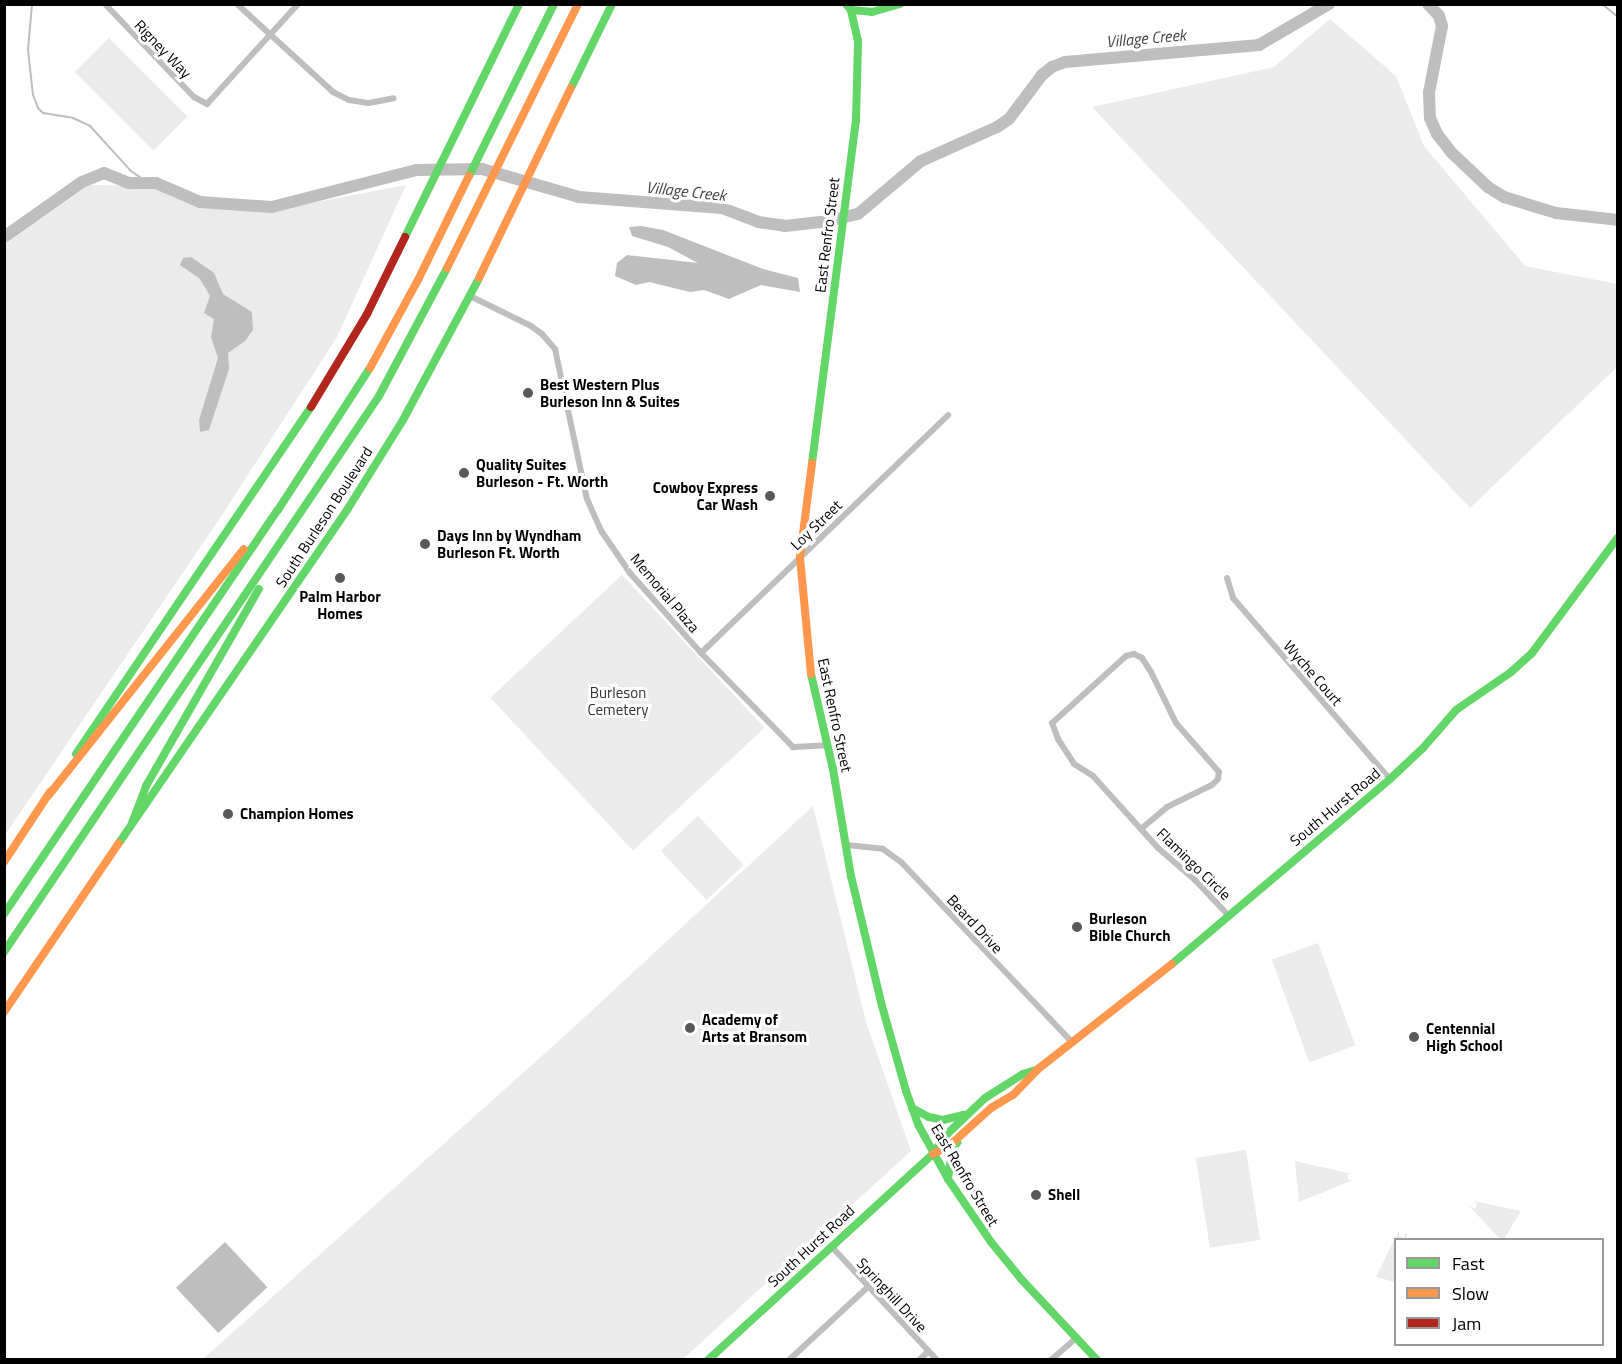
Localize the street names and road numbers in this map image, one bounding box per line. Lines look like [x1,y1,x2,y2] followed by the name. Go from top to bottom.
[131,16,195,82] street label: Rigney Way
[811,176,843,294] street label: East Renfro Street
[272,443,376,591] street label: South Burleson Boulevard
[787,496,845,554] street label: Loy Street
[627,550,703,636] street label: Memorial Plaza
[1280,637,1346,709] street label: Wyche Court
[814,656,856,774] street label: East Renfro Street
[1286,764,1384,850] street label: South Hurst Road
[1153,824,1235,904] street label: Flamingo Circle
[943,891,1007,957] street label: Beard Drive
[927,1121,1003,1229] street label: East Renfro Street
[764,1201,858,1291] street label: South Hurst Road
[853,1254,931,1336] street label: Springhill Drive

